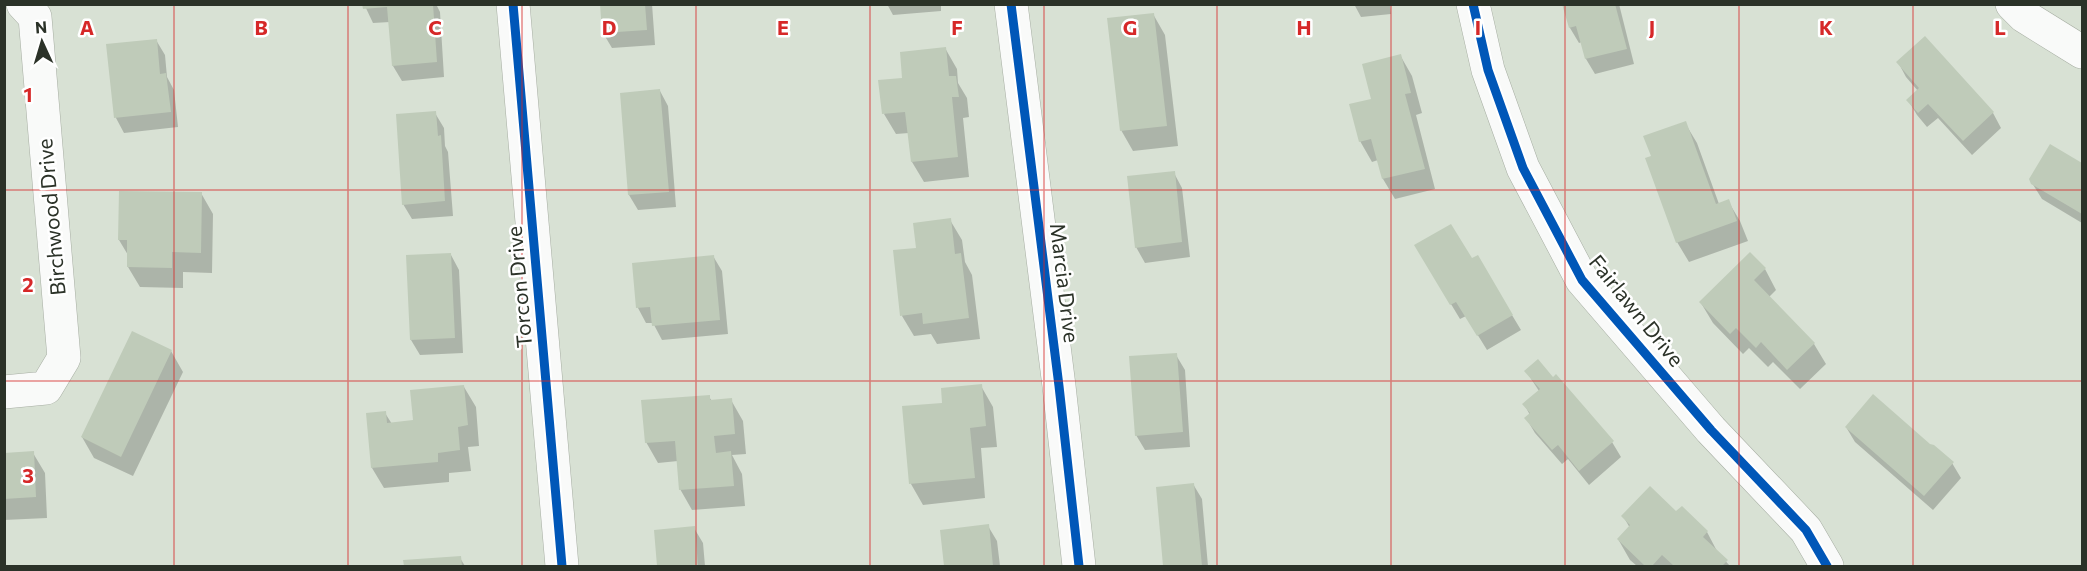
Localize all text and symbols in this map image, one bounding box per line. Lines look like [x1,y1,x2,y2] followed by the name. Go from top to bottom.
[12,12,72,72] north arrow
[80,15,94,39] text: A
[254,15,268,39] text: B
[428,15,442,39] text: C
[602,15,616,39] text: D
[777,15,789,39] text: E
[951,15,963,39] text: F
[1123,15,1137,39] text: G
[1297,15,1312,39] text: H
[1475,15,1481,39] text: I
[1649,15,1655,39] text: J
[1819,15,1833,39] text: K
[1994,15,2006,39] text: L
[34,17,48,36] text: N
[23,82,33,106] text: 1
[31,138,70,297] street label: Birchwood Drive
[1046,222,1085,344] street label: Marcia Drive
[501,225,536,349] street label: Torcon Drive
[1585,249,1690,371] street label: Fairlawn Drive
[22,272,34,296] text: 2
[22,463,34,487] text: 3

